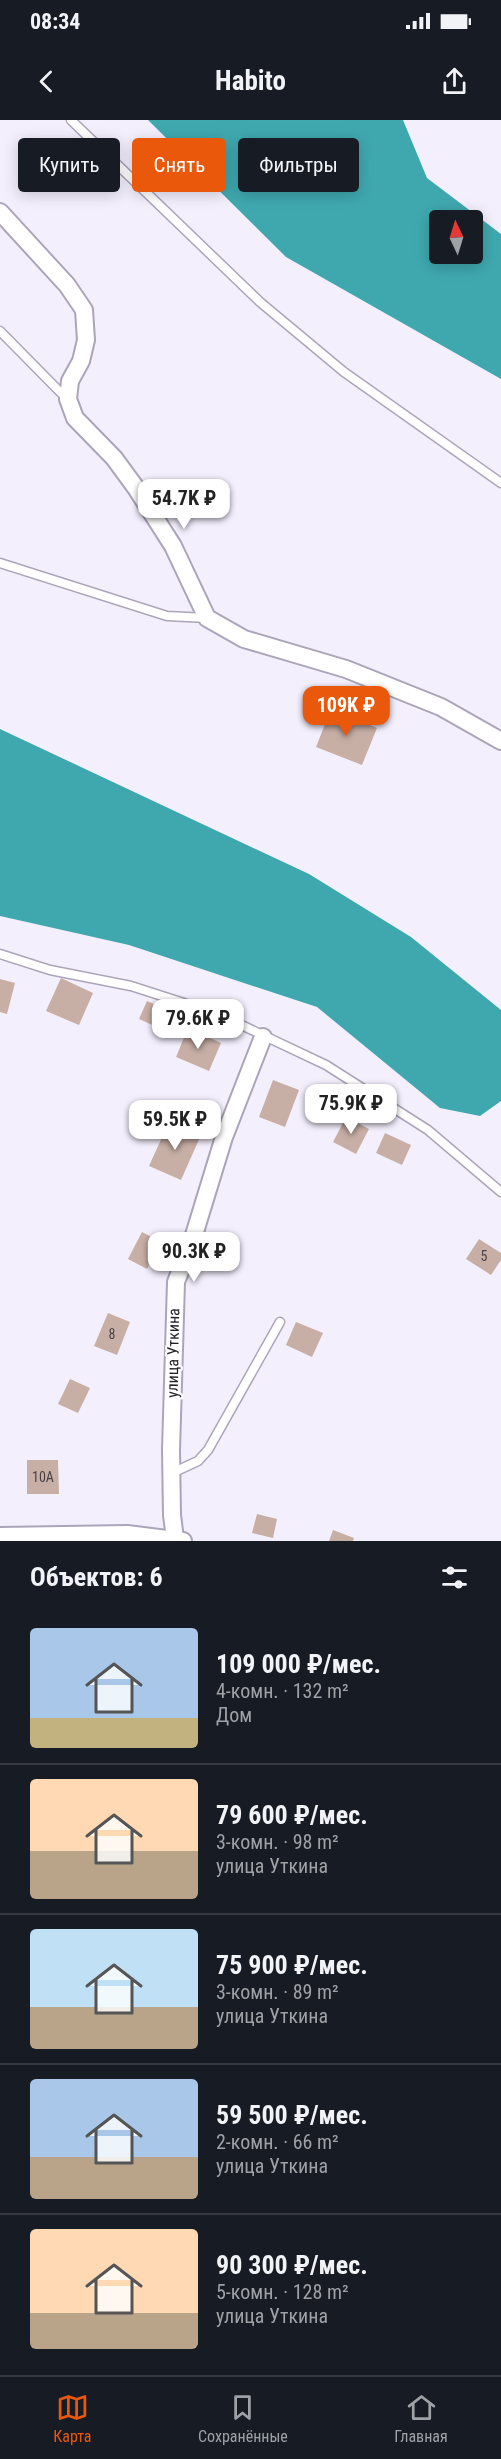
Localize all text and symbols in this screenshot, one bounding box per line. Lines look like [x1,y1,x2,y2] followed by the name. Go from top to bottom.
[30,9,81,34] text: 08:34
[30,65,63,98] icon: back
[215,65,286,97] text: Habito
[438,65,471,98] icon: share
[18,138,120,192] chip: Купить
[132,138,226,192] chip: Снять
[238,138,359,192] chip: Фильтры
[429,210,483,264] north arrow
[429,210,483,264] map controls
[129,479,239,530] pin: 54.7K ₽
[152,486,216,510] text: 54.7K ₽
[297,686,395,737] pin: 109K ₽
[317,693,375,717] text: 109K ₽
[143,999,253,1050] pin: 79.6K ₽
[166,1006,230,1030] text: 79.6K ₽
[296,1084,406,1135] pin: 75.9K ₽
[319,1091,383,1115] text: 75.9K ₽
[120,1100,230,1151] pin: 59.5K ₽
[143,1107,207,1131] text: 59.5K ₽
[139,1232,249,1283] pin: 90.3K ₽
[162,1239,226,1263] text: 90.3K ₽
[481,1248,488,1264] house number: 5
[163,1308,183,1398] street label: улица Уткина
[109,1326,116,1342] house number: 8
[32,1469,54,1485] house number: 10А
[438,1561,471,1594] icon: filters
[30,1562,163,1592] text: Объектов: 6
[216,1649,381,1679] text: 109 000 ₽/мес.
[78,1652,150,1724] icon: home
[216,1679,349,1703] text: 4-комн. · 132 m²
[216,1703,252,1727] text: Дом
[216,1800,368,1830] text: 79 600 ₽/мес.
[78,1803,150,1875] icon: home
[216,1830,339,1854] text: 3-комн. · 98 m²
[216,1854,328,1878] text: улица Уткина
[216,1950,368,1980] text: 75 900 ₽/мес.
[78,1953,150,2025] icon: home
[216,1980,339,2004] text: 3-комн. · 89 m²
[216,2004,328,2028] text: улица Уткина
[216,2100,368,2130] text: 59 500 ₽/мес.
[78,2103,150,2175] icon: home
[216,2130,339,2154] text: 2-комн. · 66 m²
[216,2154,328,2178] text: улица Уткина
[216,2250,368,2280] text: 90 300 ₽/мес.
[78,2253,150,2325] icon: home
[216,2280,349,2304] text: 5-комн. · 128 m²
[216,2304,328,2328] text: улица Уткина
[53,2391,92,2446] tab: Карта
[198,2391,288,2446] tab: Сохранённые
[394,2391,448,2446] tab: Главная

